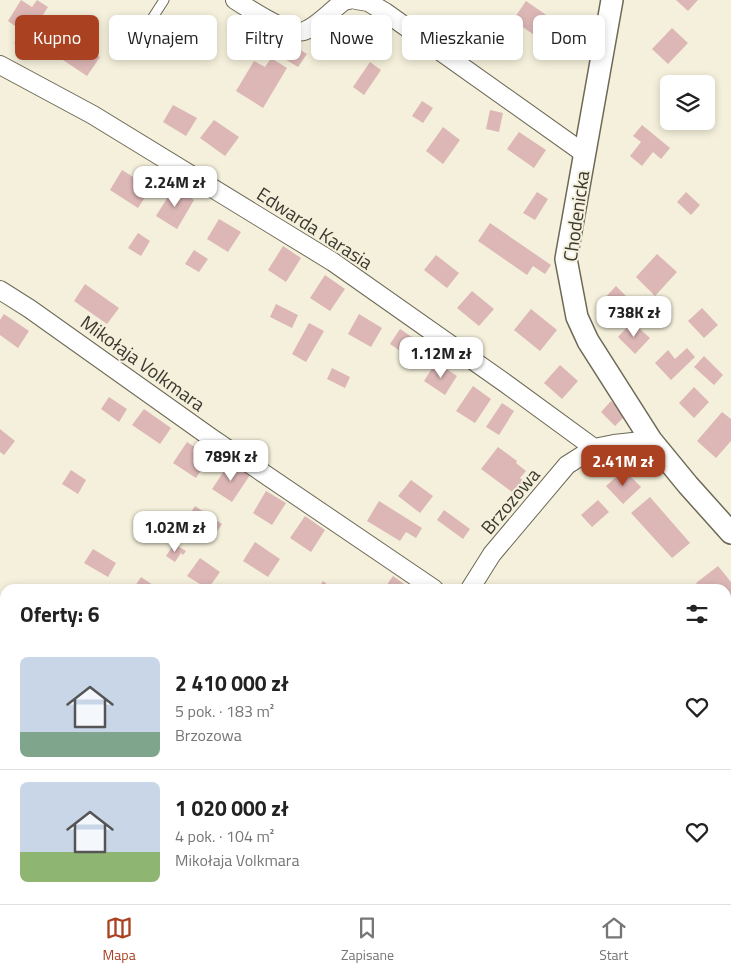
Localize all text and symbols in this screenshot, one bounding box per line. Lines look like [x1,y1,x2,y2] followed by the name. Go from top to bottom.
[15,15,99,60] chip: Kupno
[109,15,217,60] chip: Wynajem
[227,15,301,60] chip: Filtry
[311,15,392,60] chip: Nowe
[402,15,523,60] chip: Mieszkanie
[533,15,605,60] chip: Dom
[660,75,715,130] map controls
[660,75,715,130] button: layers
[123,166,227,208] pin: 2.24M zł
[555,168,596,263] street label: Chodenicka
[144,170,206,194] text: 2.24M zł
[251,179,379,276] street label: Edwarda Karasia
[588,296,680,338] pin: 738K zł
[607,300,661,324] text: 738K zł
[75,307,212,418] street label: Mikołaja Volkmara
[389,336,493,379] pin: 1.12M zł
[410,341,472,365] text: 1.12M zł
[185,440,277,482] pin: 789K zł
[204,444,258,468] text: 789K zł
[571,444,675,487] pin: 2.41M zł
[592,449,654,473] text: 2.41M zł
[473,461,547,540] street label: Brzozowa
[123,510,227,553] pin: 1.02M zł
[144,515,206,539] text: 1.02M zł
[20,598,100,630] text: Oferty: 6
[683,600,711,628] icon: filters
[175,667,289,699] text: 2 410 000 zł
[60,677,120,737] icon: home
[683,693,711,721] icon: heart
[175,699,274,723] text: 5 pok. · 183 m²
[175,723,242,747] text: Brzozowa
[175,792,289,824] text: 1 020 000 zł
[60,802,120,862] icon: home
[683,818,711,846] icon: heart
[175,824,274,848] text: 4 pok. · 104 m²
[175,848,299,872] text: Mikołaja Volkmara
[103,914,136,965] tab: Mapa
[341,914,394,965] tab: Zapisane
[599,914,628,965] tab: Start

